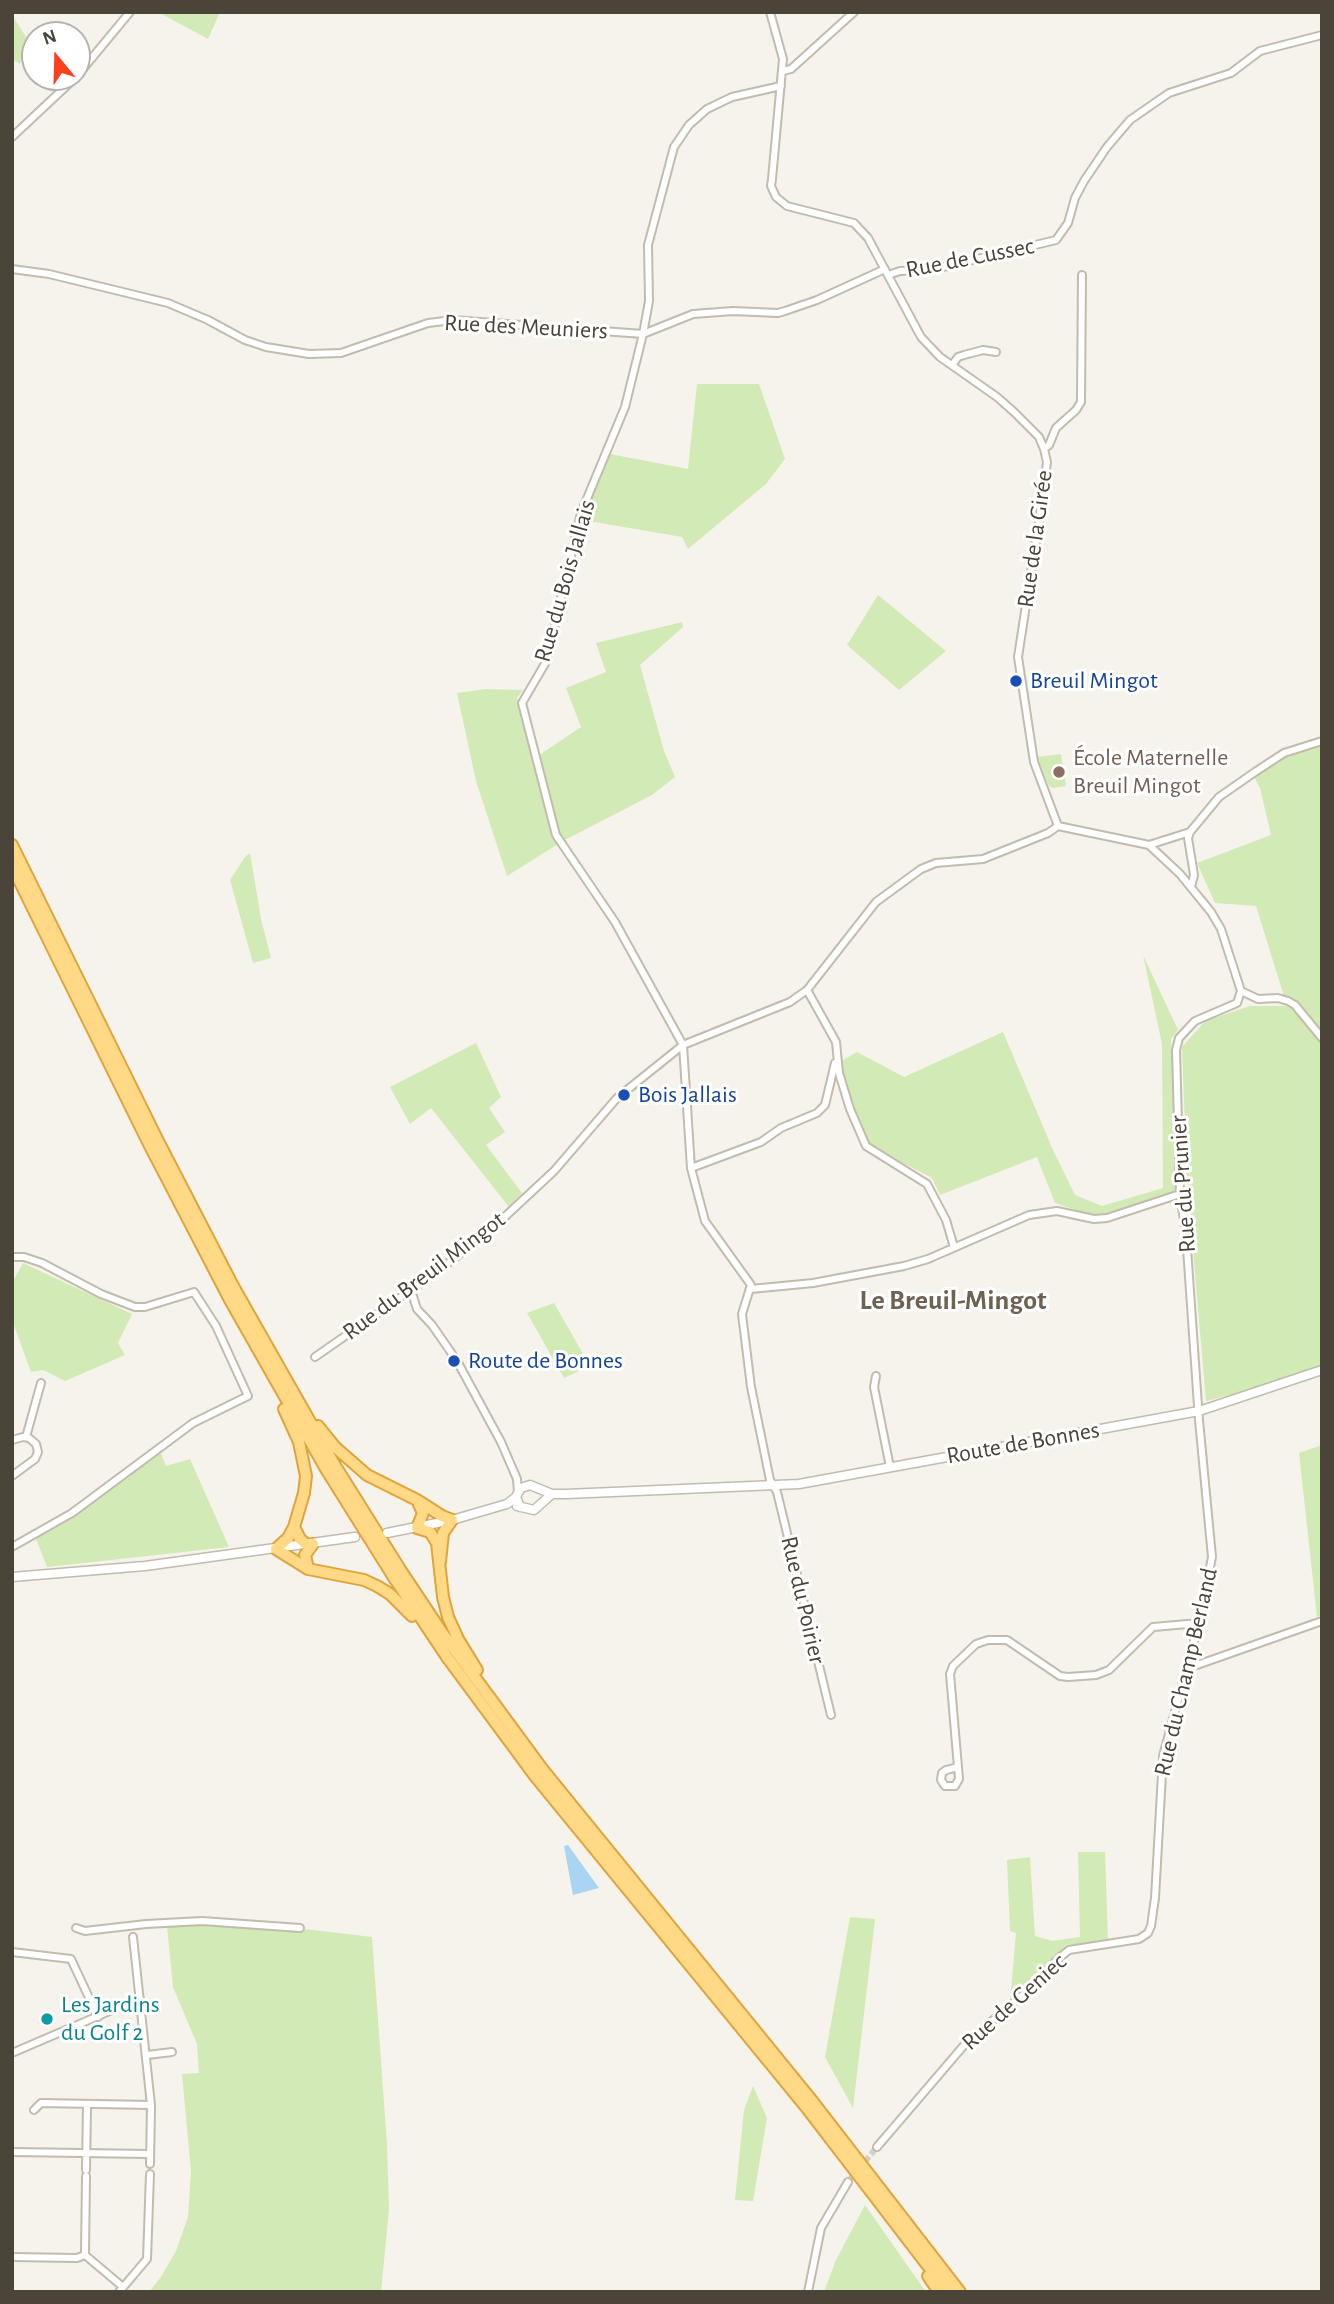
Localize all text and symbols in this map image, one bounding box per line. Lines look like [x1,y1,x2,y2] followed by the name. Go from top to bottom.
[21,21,91,91] north arrow
[40,26,59,49] text: N
[903,231,1037,285] street label: Rue de Cussec
[443,308,609,346] street label: Rue des Meuniers
[1011,468,1059,610] street label: Rue de la Girée
[528,497,602,665] street label: Rue du Bois Jallais
[1030,667,1158,695] place label: Breuil Mingot
[1008,673,1024,689] marker: Breuil Mingot
[1073,744,1228,800] place label: École Maternelle Breuil Mingot
[1051,764,1067,780] marker: École Maternelle Breuil Mingot
[638,1081,737,1109] place label: Bois Jallais
[616,1087,632,1103] marker: Bois Jallais
[1164,1114,1202,1254] street label: Rue du Prunier
[337,1205,511,1347] street label: Rue du Breuil Mingot
[860,1284,1046,1318] district label: Le Breuil-Mingot
[468,1347,623,1375] place label: Route de Bonnes
[446,1353,462,1369] marker: Route de Bonnes
[944,1415,1102,1471] street label: Route de Bonnes
[774,1533,832,1667] street label: Rue du Poirier
[1148,1565,1224,1779] street label: Rue du Champ Berland
[956,1947,1072,2057] street label: Rue de Geniec
[61,1991,160,2047] place label: Les Jardins du Golf 2
[39,2011,55,2027] marker: Les Jardins du Golf 2

